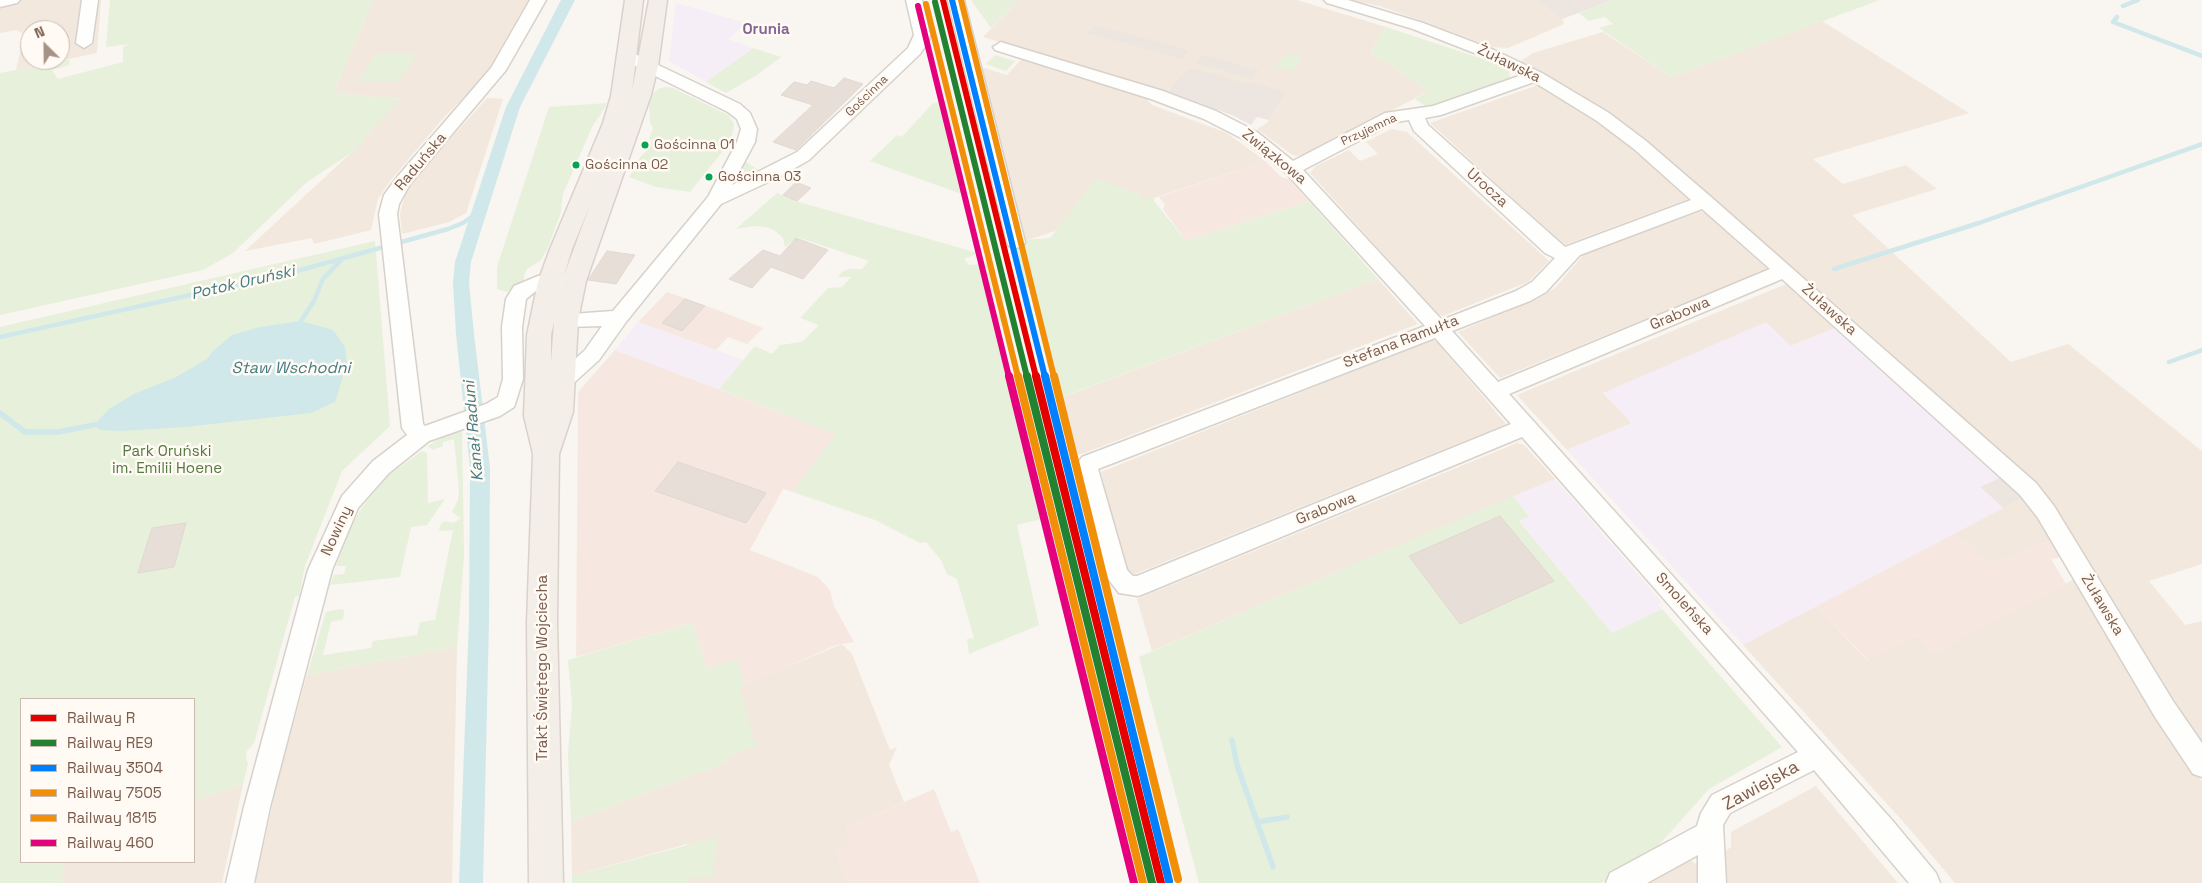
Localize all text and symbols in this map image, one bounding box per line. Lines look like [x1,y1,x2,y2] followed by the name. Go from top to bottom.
[20,20,70,70] north arrow
[742,21,790,39] district label: Orunia
[32,22,47,42] text: N
[1474,41,1544,87] street label: Żuławska
[843,72,891,120] street label: Gościnna
[1339,111,1399,149] street label: Przyjemna
[1238,125,1310,189] street label: Związkowa
[391,129,451,195] street label: Raduńska
[654,137,735,153] place label: Gościnna 01
[640,140,650,150] marker: Gościnna 01
[585,157,668,173] place label: Gościnna 02
[571,160,581,170] marker: Gościnna 02
[1462,165,1512,211] street label: Urocza
[718,169,801,185] place label: Gościnna 03
[704,172,714,182] marker: Gościnna 03
[189,262,297,304] water label: Potok Oruński
[1798,281,1860,339] street label: Żuławska
[1647,293,1713,335] street label: Grabowa
[1341,312,1461,372] street label: Stefana Ramułta
[232,359,350,379] water label: Staw Wschodni
[460,380,488,482] water label: Kanał Raduni
[112,443,222,478] park label: Park Oruński im. Emilii Hoene
[1293,489,1359,529] street label: Grabowa
[318,503,356,559] street label: Nowiny
[1651,569,1717,639] street label: Smoleńska
[2077,571,2127,639] street label: Żuławska
[534,575,552,761] street label: Trakt Świętego Wojciecha
[20,698,195,863] legend
[67,708,135,727] text: Railway R
[67,733,153,752] text: Railway RE9
[1719,756,1803,816] street label: Zawiejska
[67,758,163,777] text: Railway 3504
[67,783,162,802] text: Railway 7505
[67,808,157,827] text: Railway 1815
[67,833,154,852] text: Railway 460

